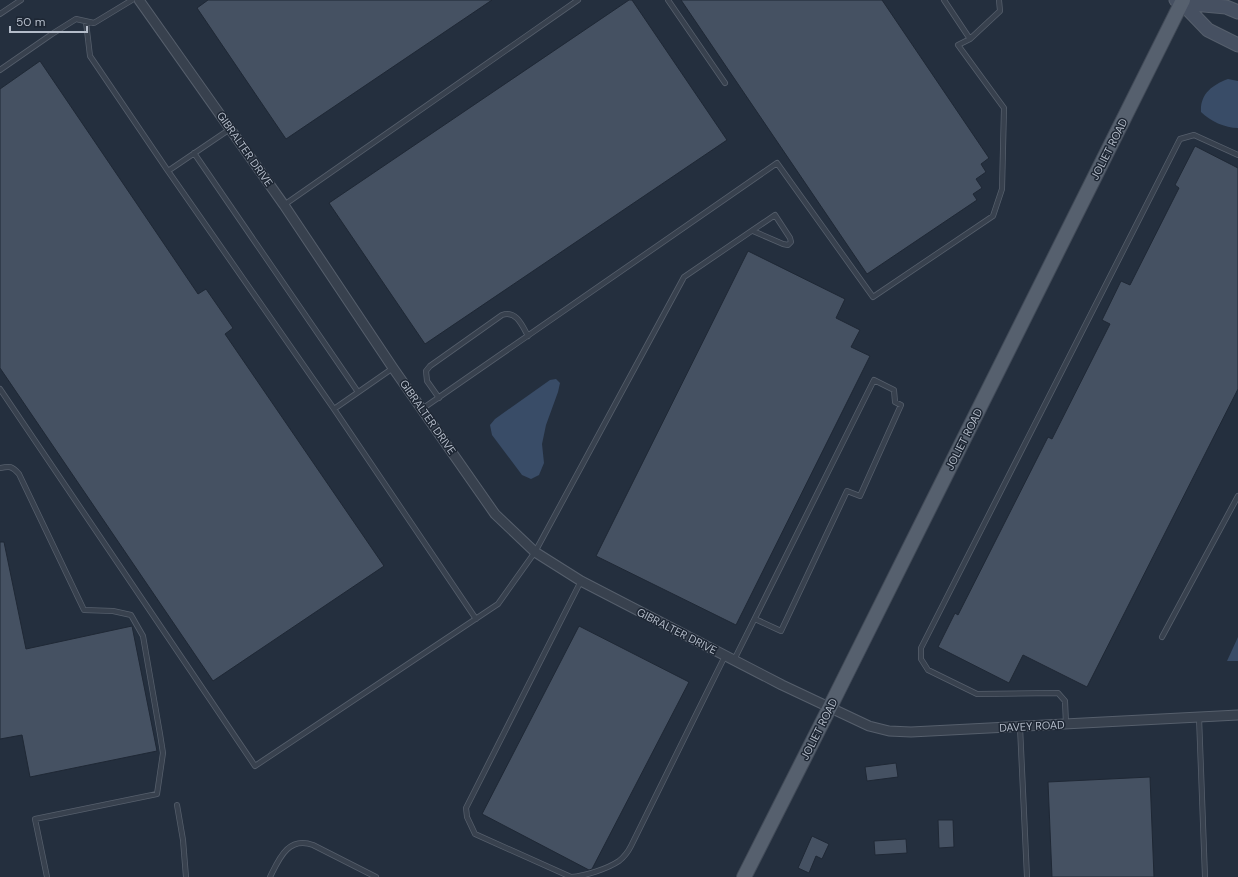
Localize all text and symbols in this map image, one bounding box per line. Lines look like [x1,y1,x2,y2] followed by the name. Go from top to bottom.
[10,8,87,34] scale bar
[16,14,45,30] text: 50 m
[214,109,276,189] street label: GIBRALTER DRIVE
[1088,116,1131,182] street label: JOLIET ROAD
[397,377,459,457] street label: GIBRALTER DRIVE
[943,406,986,472] street label: JOLIET ROAD
[635,605,719,657] street label: GIBRALTER DRIVE
[798,696,841,762] street label: JOLIET ROAD
[999,717,1065,735] street label: DAVEY ROAD

